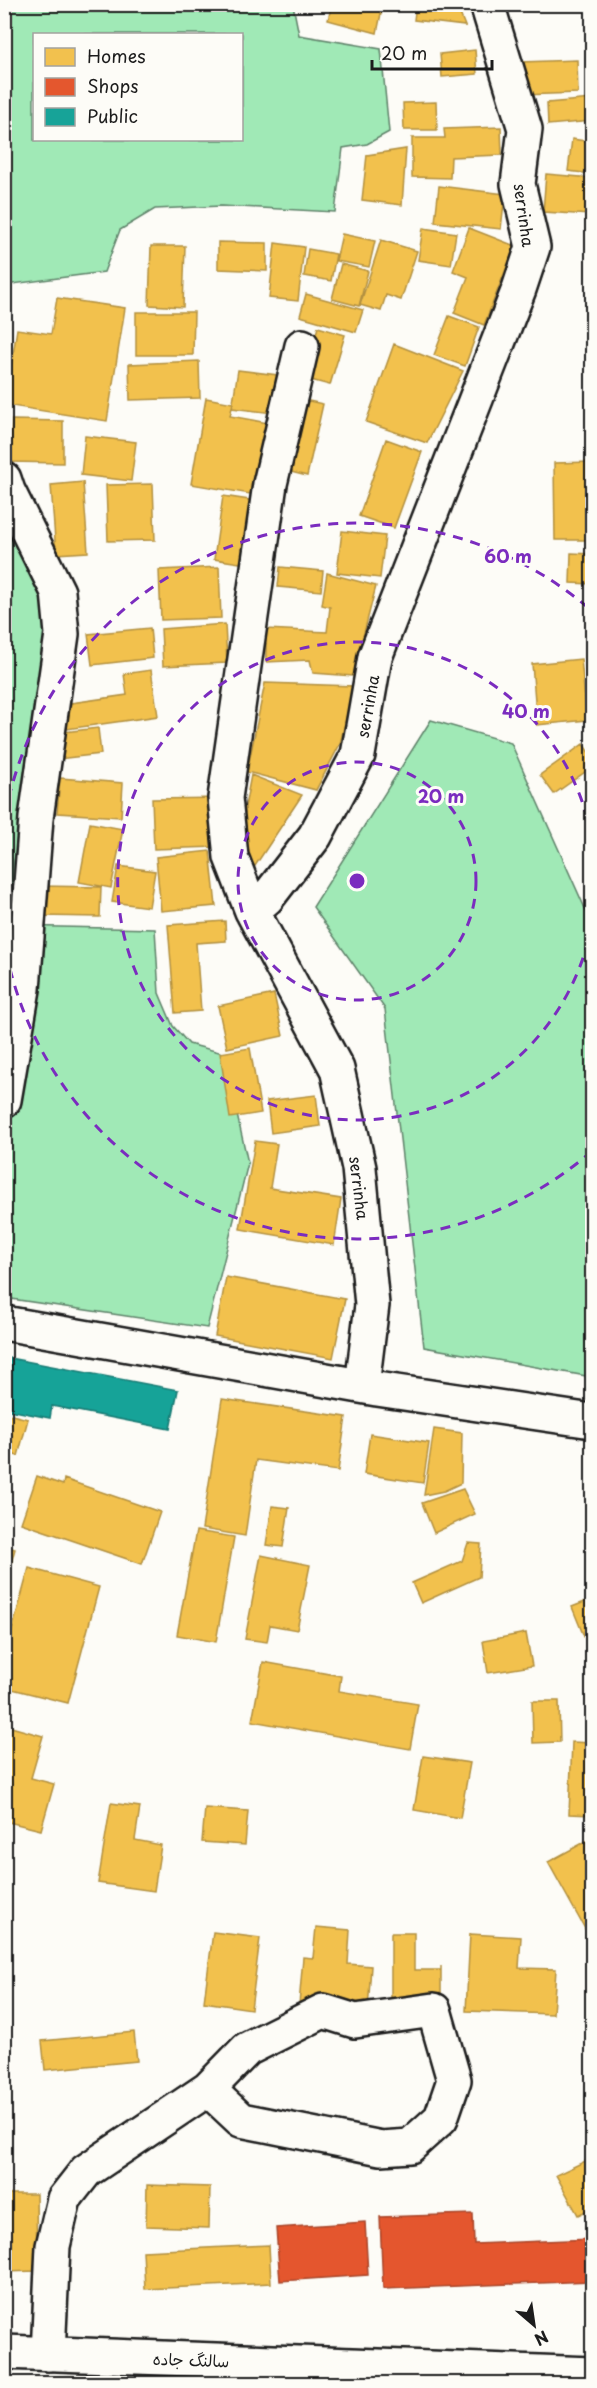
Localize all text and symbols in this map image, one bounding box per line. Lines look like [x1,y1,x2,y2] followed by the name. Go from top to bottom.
[33,33,243,141] legend
[372,33,492,71] scale bar
[381,39,427,66] text: 20 m
[87,42,145,69] text: Homes
[87,72,138,99] text: Shops
[87,102,138,129] text: Public
[509,182,541,248] street label: serrinha
[484,542,532,569] text: 60 m
[350,673,384,739] street label: serrinha
[502,697,550,724] text: 40 m
[418,782,464,809] text: 20 m
[347,871,367,891] centre of rings
[344,1155,376,1221] street label: serrinha
[504,2295,564,2355] north arrow
[530,2325,553,2353] text: N
[152,2346,230,2372] street label: سالنگ جاده

